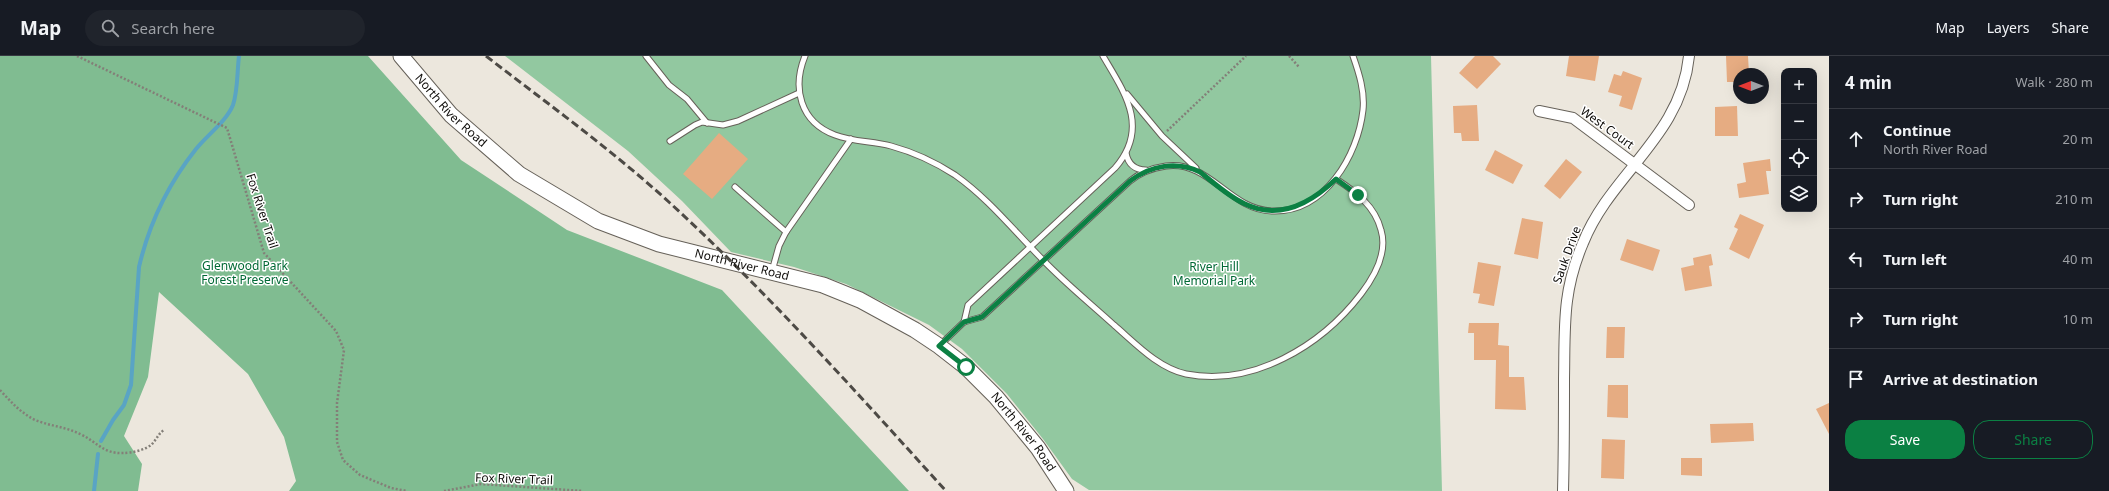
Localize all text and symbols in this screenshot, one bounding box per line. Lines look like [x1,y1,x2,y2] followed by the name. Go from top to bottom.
[85,10,365,46] search box
[20,15,61,41] text: Map
[99,17,121,39] icon: search
[131,18,215,38] text: Search here
[1936,18,1965,37] text: Map
[1987,18,2029,37] text: Layers
[2051,18,2089,37] text: Share
[1733,68,1769,104] north arrow
[1781,68,1817,212] map controls
[1781,68,1817,104] button: +
[411,70,491,151] street label: North River Road
[1845,71,1892,94] text: 4 min
[2015,73,2093,91] text: Walk · 280 m
[1577,102,1638,153] street label: West Court
[1781,104,1817,140] button: −
[1883,120,1951,140] text: Continue
[1845,128,1867,150] icon: ahead
[2063,130,2093,148] text: 20 m
[1781,140,1817,176] button: locate
[1883,140,1988,158] text: North River Road
[242,171,283,251] street label: Fox River Trail
[1781,176,1817,212] button: layers
[1349,186,1367,204] route end
[1845,188,1867,210] icon: right
[1883,189,1958,209] text: Turn right
[2055,190,2093,208] text: 210 m
[1548,224,1585,286] street label: Sauk Drive
[693,244,791,284] street label: North River Road
[1845,248,1867,270] icon: left
[1883,249,1947,269] text: Turn left
[2063,250,2093,268] text: 40 m
[201,257,289,288] park label: Glenwood Park Forest Preserve
[1173,258,1256,289] park label: River Hill Memorial Park
[1845,308,1867,330] icon: right
[1883,309,1958,329] text: Turn right
[2063,310,2093,328] text: 10 m
[957,358,975,376] route start
[1845,368,1867,390] icon: arrive
[1883,369,2038,389] text: Arrive at destination
[987,388,1060,475] street label: North River Road
[1845,420,1965,459] button: Save
[1973,420,2093,459] button: Share
[475,469,553,488] street label: Fox River Trail

